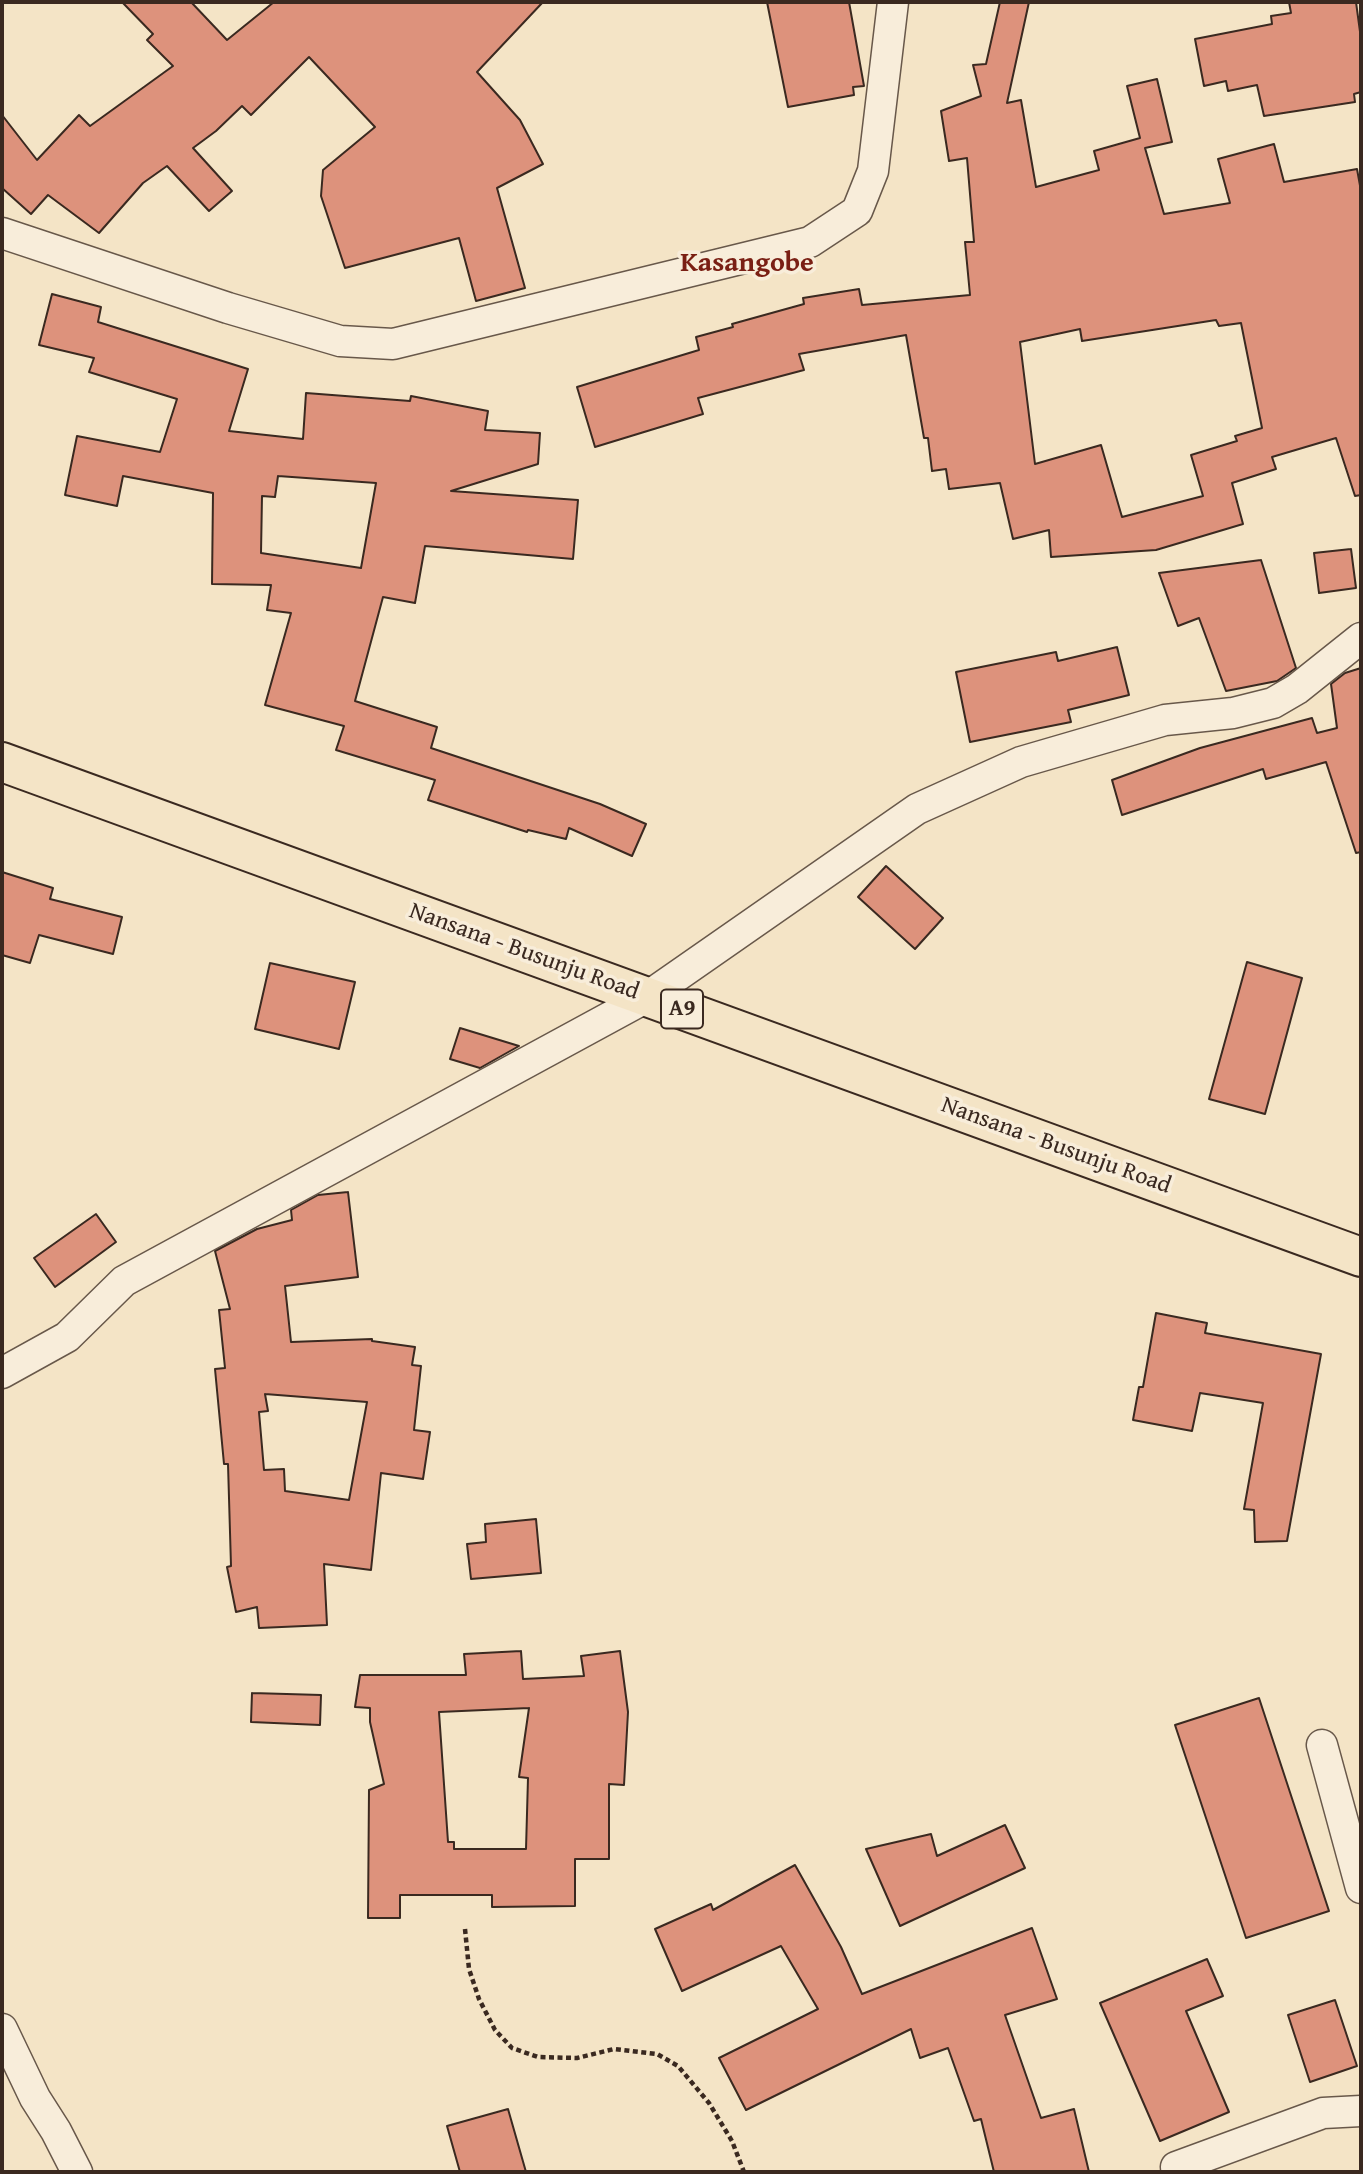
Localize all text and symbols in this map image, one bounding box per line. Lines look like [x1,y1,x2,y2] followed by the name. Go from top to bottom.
[680,247,814,281] district label: Kasangobe
[405,897,643,1007] street label: Nansana - Busunju Road
[661,990,703,1028] road number: A9
[937,1091,1175,1201] street label: Nansana - Busunju Road

